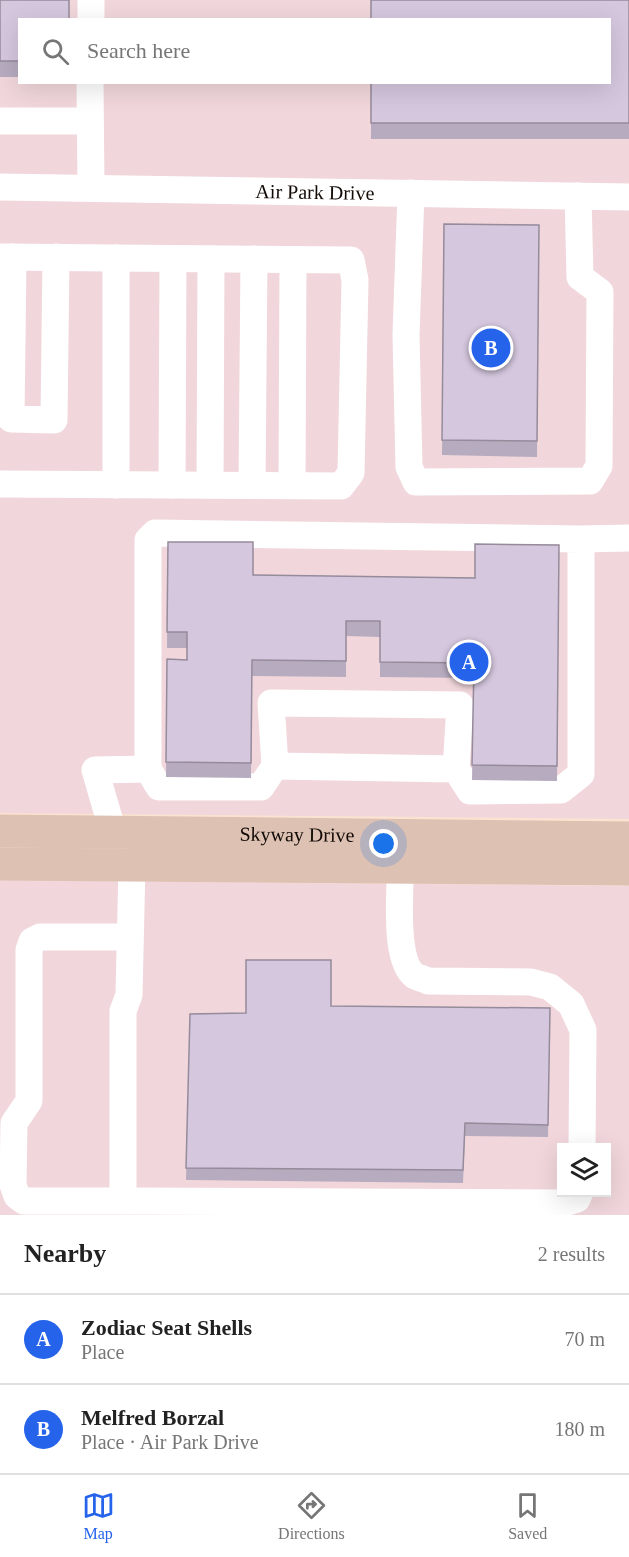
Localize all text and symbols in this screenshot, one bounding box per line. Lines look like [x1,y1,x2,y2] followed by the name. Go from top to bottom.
[18,18,611,84] search box
[39,35,72,68] icon: search
[87,38,190,63] text: Search here
[255,180,375,204] street label: Air Park Drive
[472,326,510,370] pin: B
[450,640,488,684] pin: A
[239,823,355,846] street label: Skyway Drive
[369,829,398,858] your location
[557,1143,611,1197] map controls
[557,1143,611,1197] button: layers
[24,1239,106,1268] text: Nearby
[538,1243,605,1265] text: 2 results
[81,1315,252,1340] text: Zodiac Seat Shells
[36,1328,51,1350] text: A
[564,1328,605,1350] text: 70 m
[81,1341,124,1363] text: Place
[81,1405,224,1430] text: Melfred Borzal
[37,1418,50,1440] text: B
[554,1418,605,1440] text: 180 m
[81,1431,259,1453] text: Place · Air Park Drive
[82,1489,115,1543] tab: Map
[278,1489,345,1543] tab: Directions
[508,1489,547,1543] tab: Saved

